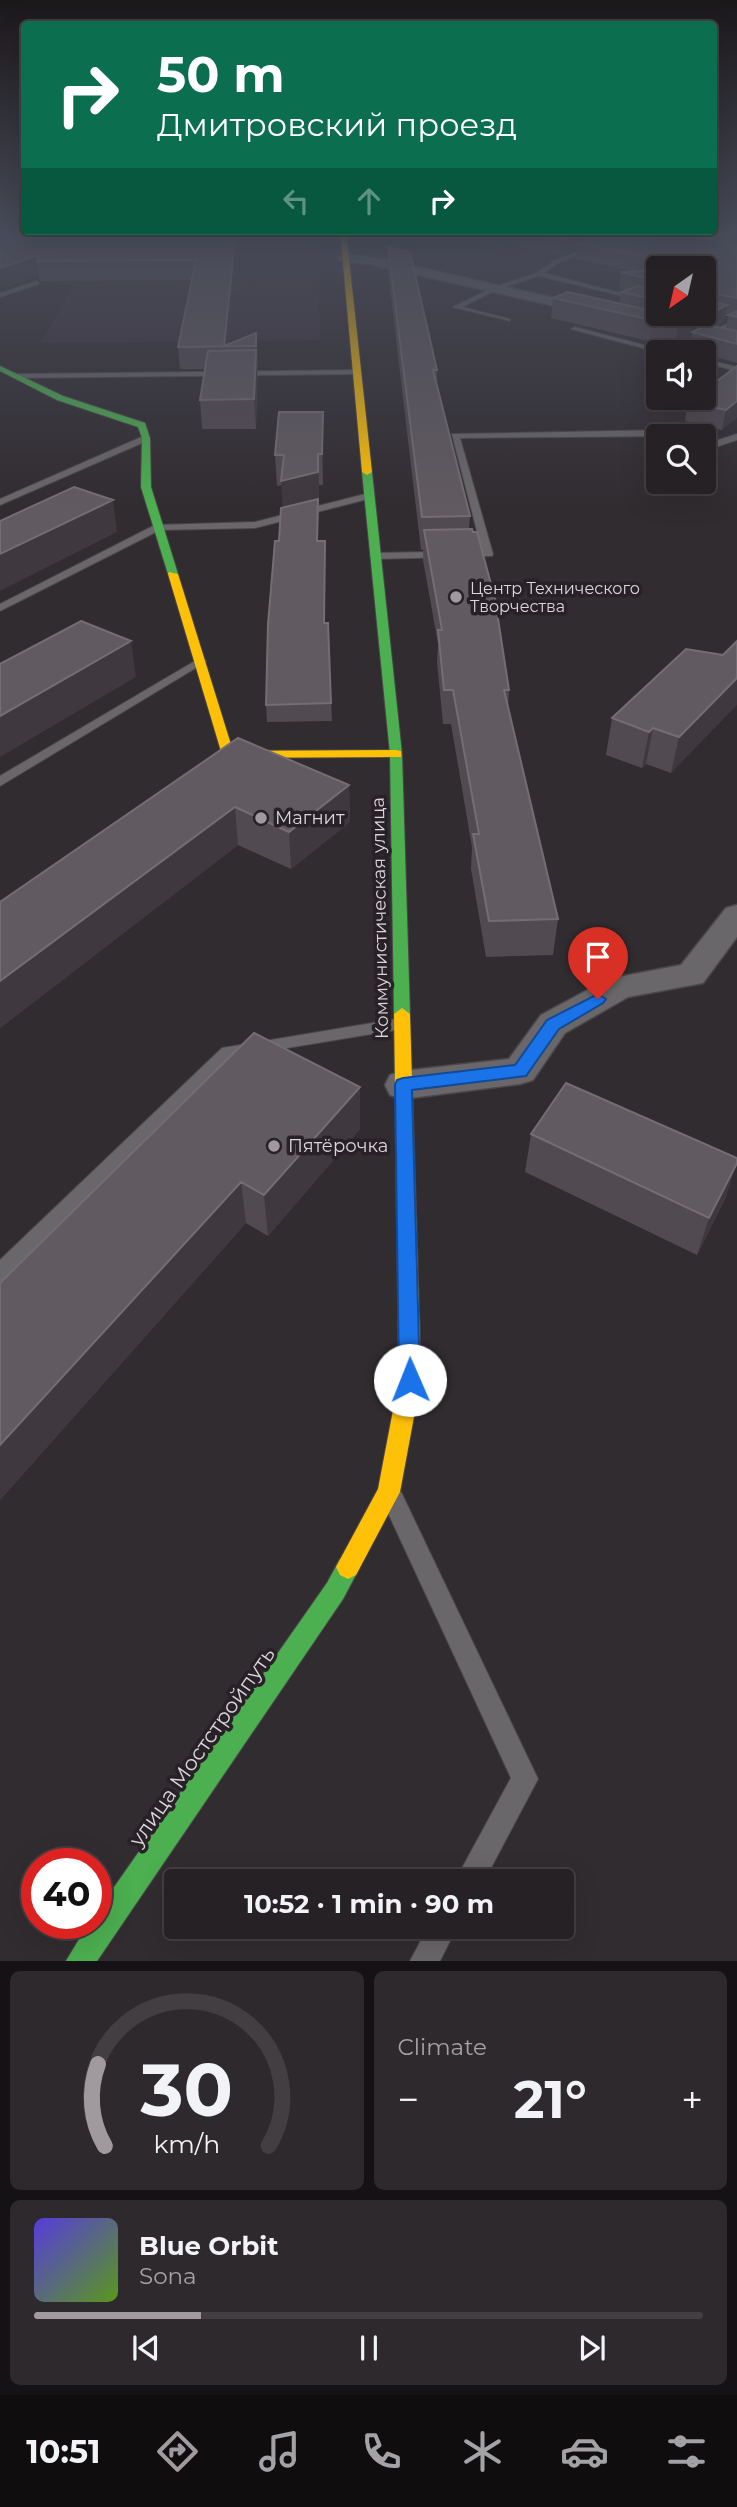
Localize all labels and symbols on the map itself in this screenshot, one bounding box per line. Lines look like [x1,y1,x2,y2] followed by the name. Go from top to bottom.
[646,256,716,326] north arrow
[470,579,640,616] place label: Центр Технического Творчества
[448,589,464,605] marker: Центр Технического Творчества
[367,797,393,1039] street label: Коммунистическая улица
[275,807,345,829] place label: Магнит
[253,810,269,826] marker: Магнит
[568,927,628,999] pin
[288,1135,388,1157] place label: Пятёрочка
[266,1138,282,1154] marker: Пятёрочка
[373,1343,447,1417] position arrow
[123,1642,280,1852] street label: улица Мостстройпуть
[21,1848,112,1939] speed limit sign: 40

